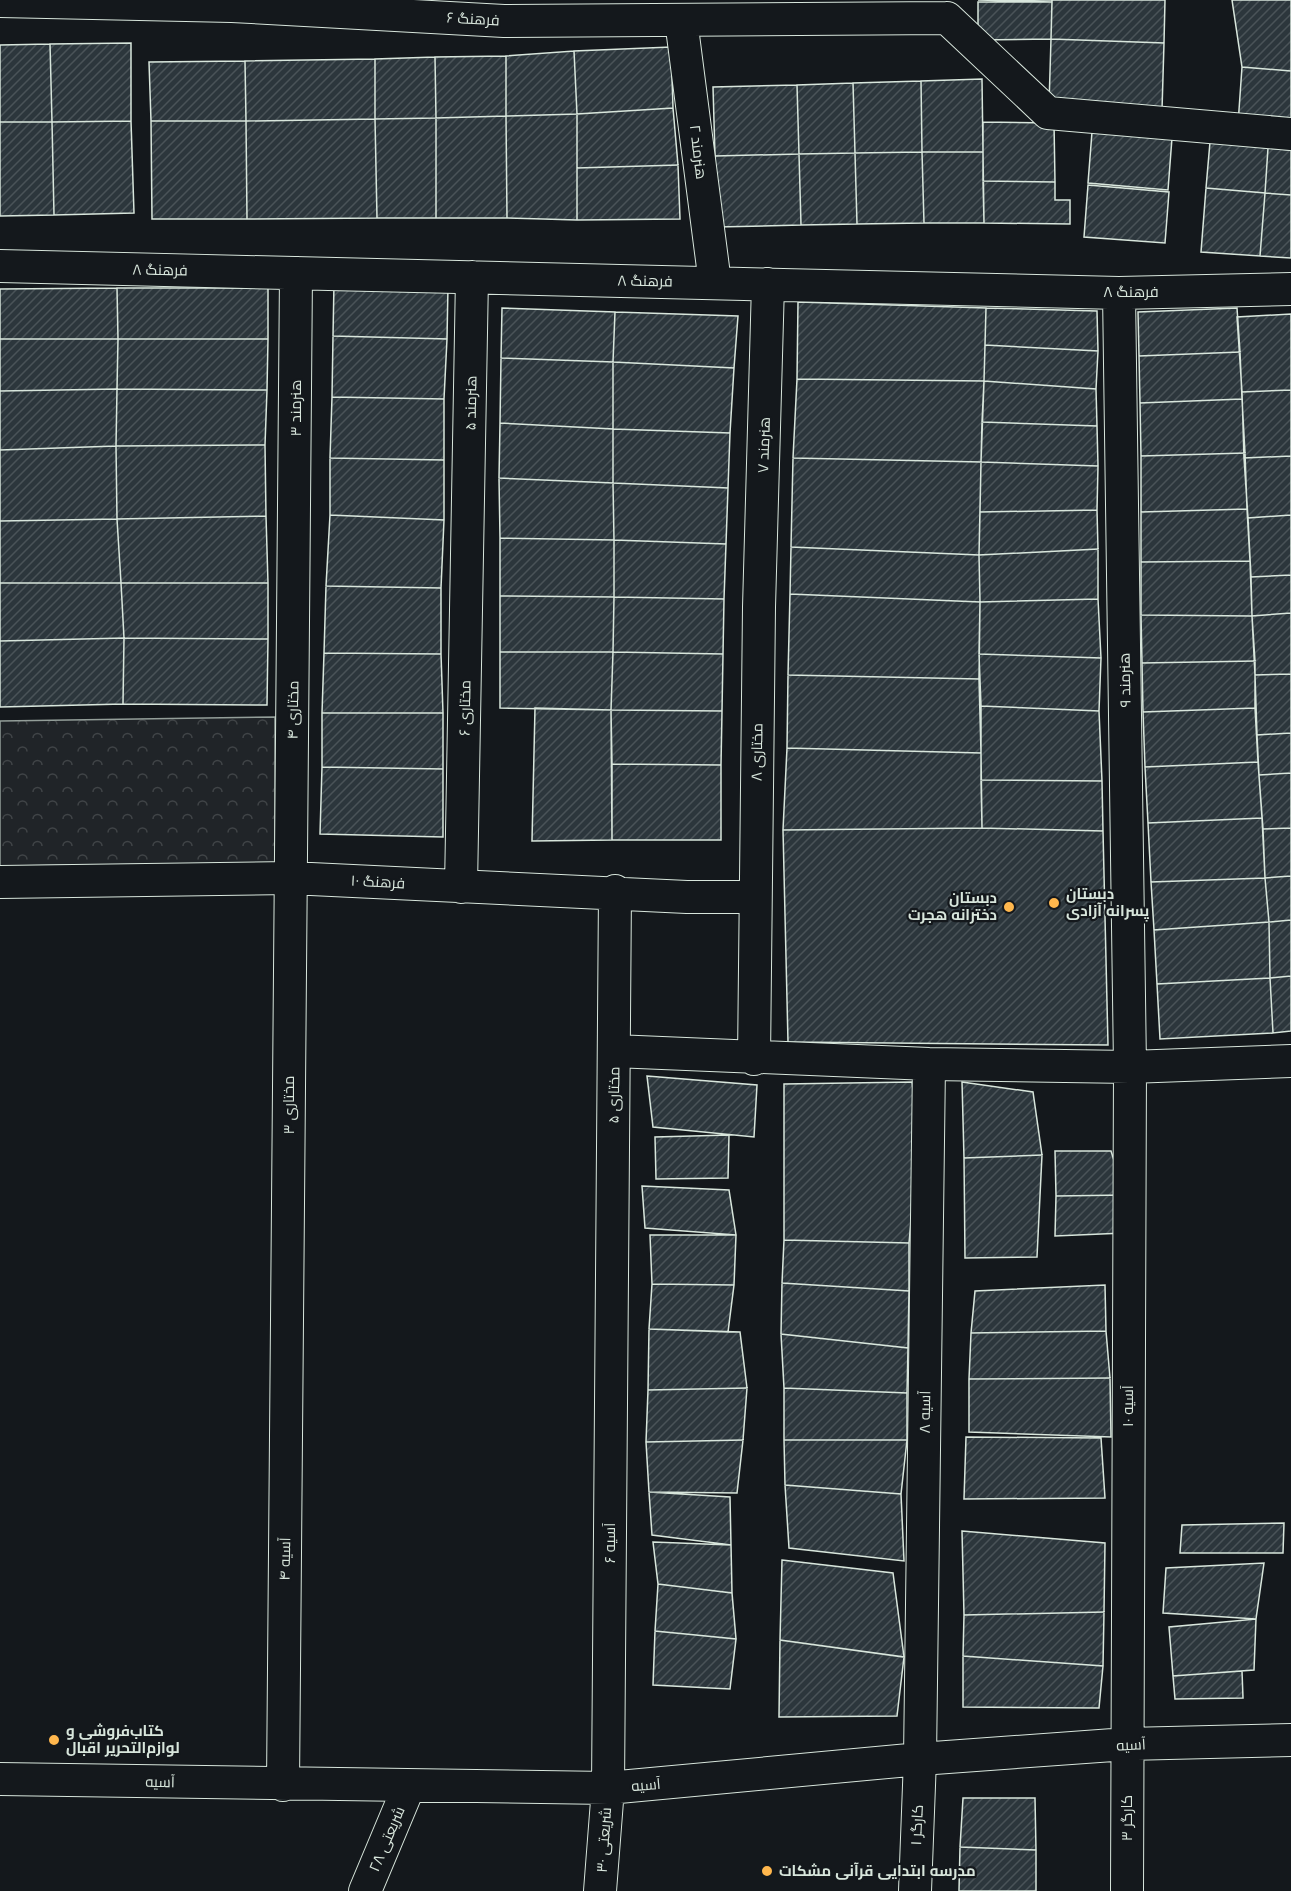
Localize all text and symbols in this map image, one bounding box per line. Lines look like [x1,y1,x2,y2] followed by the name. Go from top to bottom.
[446,8,500,30] street label: فرهنگ ۶
[685,124,711,180] street label: هنرمند ۲
[132,260,188,280] street label: فرهنگ ۸
[617,271,673,291] street label: فرهنگ ۸
[1103,282,1159,302] street label: فرهنگ ۸
[461,375,481,431] street label: هنرمند ۵
[286,380,306,436] street label: هنرمند ۳
[753,417,775,473] street label: هنرمند ۷
[1115,653,1135,707] street label: هنرمند ۹
[282,680,304,740] street label: مختاری ۴
[455,680,475,736] street label: مختاری ۶
[746,723,768,781] street label: مختاری ۸
[350,871,406,893] street label: فرهنگ ۱۰
[1066,884,1150,922] place label: دبستان پسرانه آزادی
[908,888,997,925] place label: دبستان دخترانه هجرت
[1047,896,1061,910] marker: دبستان پسرانه آزادی
[1002,900,1016,914] marker: دبستان دخترانه هجرت
[604,1066,624,1124] street label: مختاری ۵
[279,1076,299,1134] street label: مختاری ۳
[1118,1385,1138,1427] street label: آسیه ۱۰
[915,1390,935,1434] street label: آسیه ۸
[600,1523,620,1563] street label: آسیه ۶
[275,1537,295,1581] street label: آسیه ۴
[66,1721,180,1758] place label: کتاب‌فروشی و لوازم‌التحریر اقبال
[47,1733,61,1747] marker: کتاب‌فروشی و لوازم‌التحریر اقبال
[1116,1734,1146,1756] street label: آسیه
[145,1772,175,1792] street label: آسیه
[630,1774,662,1796] street label: آسیه
[1117,1795,1137,1841] street label: کارگر ۳
[364,1803,410,1875] street label: شریعتی ۲۸
[906,1804,928,1846] street label: کارگر ۱
[592,1807,616,1873] street label: شریعتی ۳۰
[779,1861,976,1881] place label: مدرسه ابتدایی قرآنی مشکات
[760,1864,774,1878] marker: مدرسه ابتدایی قرآنی مشکات

